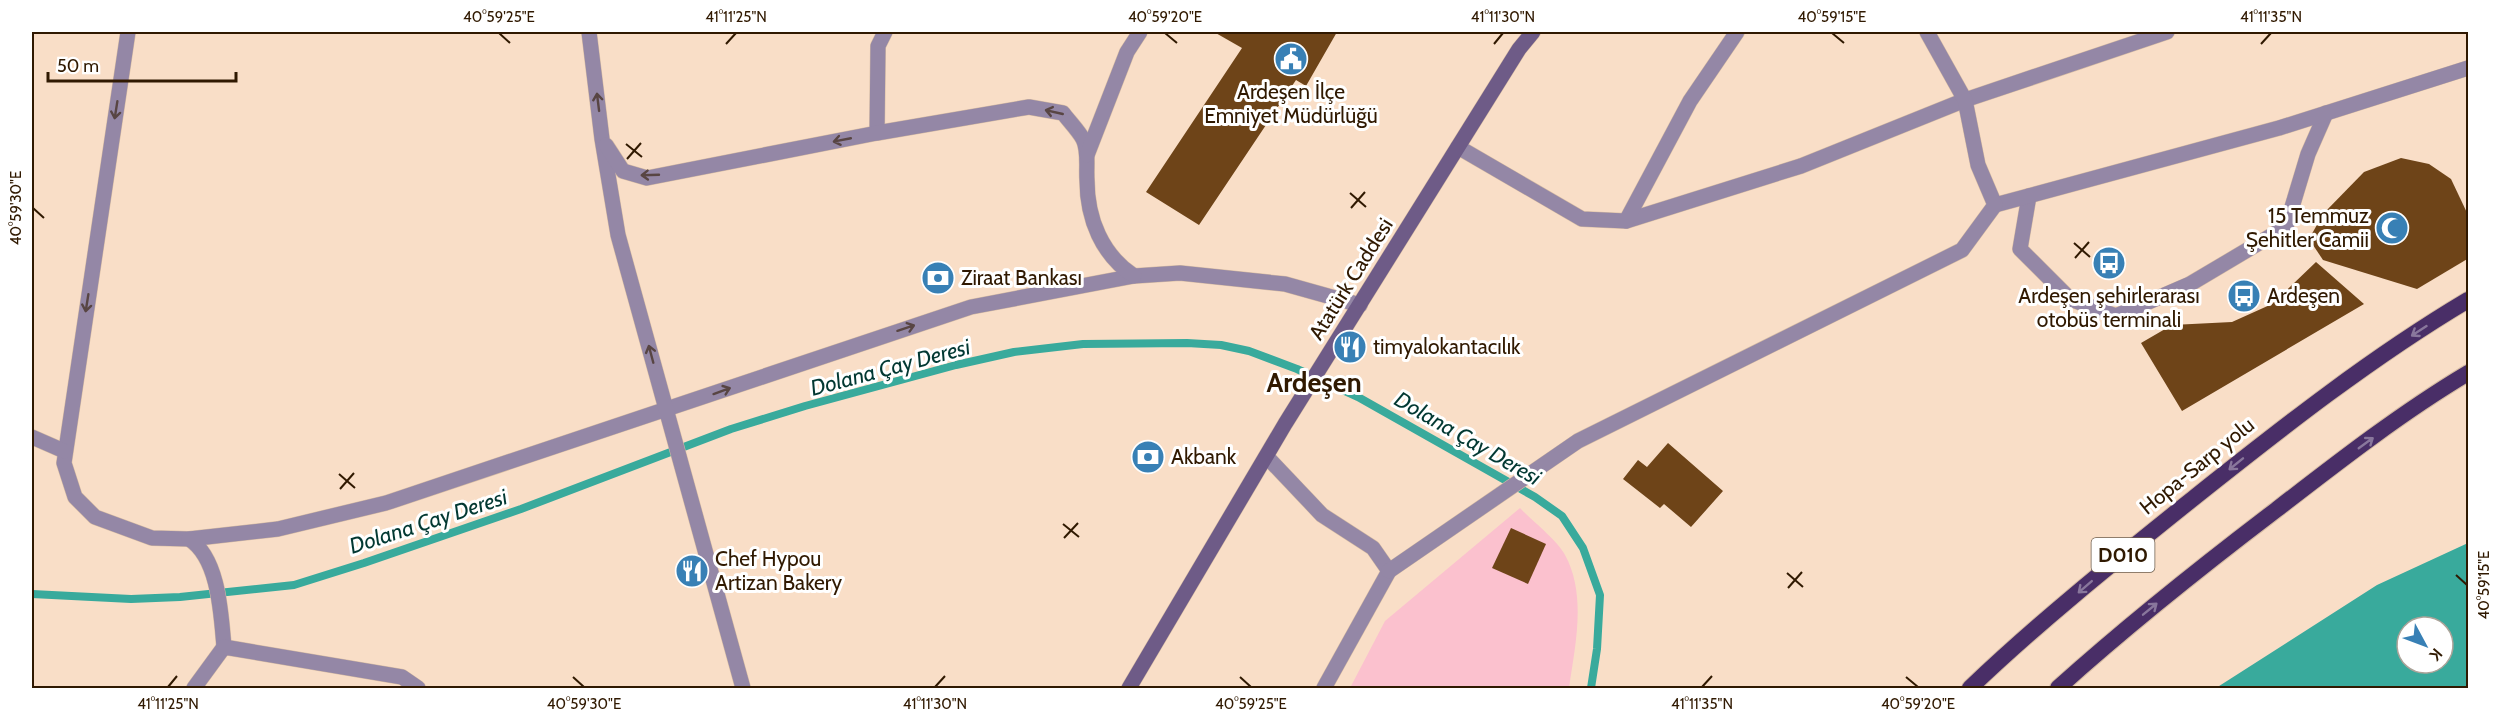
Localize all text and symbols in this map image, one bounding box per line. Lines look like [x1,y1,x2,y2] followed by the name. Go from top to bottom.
[463,8,535,26] text: 40°59'25"E
[705,8,767,26] text: 41°11'25"N
[1128,8,1202,26] text: 40°59'20"E
[1471,8,1535,26] text: 41°11'30"N
[1798,8,1866,26] text: 40°59'15"E
[2240,8,2302,26] text: 41°11'35"N
[1273,41,1309,77] public building icon: Ardeşen İlçe Emniyet Müdürlüğü
[48,45,236,83] scale bar
[57,55,99,77] text: 50 m
[1204,79,1378,128] place label: Ardeşen İlçe Emniyet Müdürlüğü
[592,92,603,112] one-way arrow
[110,100,121,119] one-way arrow
[1045,106,1064,117] one-way arrow
[832,135,852,146] one-way arrow
[641,170,660,181] one-way arrow
[7,171,25,245] text: 40°59'30"E
[2246,203,2369,252] place label: 15 Temmuz Şehitler Camii
[2374,210,2410,246] mosque icon: 15 Temmuz Şehitler Camii
[1303,213,1398,344] street label: Atatürk Caddesi
[2091,245,2127,281] bus stop icon: Ardeşen şehirlerarası otobüs terminali
[920,260,956,296] bank icon: Ziraat Bankası
[961,265,1082,290] place label: Ziraat Bankası
[2226,278,2262,314] bus stop icon: Ardeşen
[2018,283,2200,332] place label: Ardeşen şehirlerarası otobüs terminali
[2267,283,2340,308] place label: Ardeşen
[81,293,92,312] one-way arrow
[896,322,915,333] one-way arrow
[2411,326,2428,338] one-way arrow
[1332,329,1368,365] restaurant icon: timyalokantacılık
[807,333,973,402] water label: Dolana Çay Deresi
[1373,334,1521,359] place label: timyalokantacılık
[645,344,657,363] one-way arrow
[1266,366,1362,399] district label: Ardeşen
[712,384,730,395] one-way arrow
[1390,386,1546,491] water label: Dolana Çay Deresi
[2134,412,2259,519] street label: Hopa-Sarp yolu
[2357,436,2373,449] one-way arrow
[1130,439,1166,475] bank icon: Akbank
[1171,444,1237,469] place label: Akbank
[2229,457,2245,470] one-way arrow
[346,483,511,560] water label: Dolana Çay Deresi
[2092,538,2154,572] road number: D010
[715,546,842,595] place label: Chef Hypou Artizan Bakery
[2475,551,2493,619] text: 40°59'15"E
[674,553,710,589] restaurant icon: Chef Hypou Artizan Bakery
[2078,580,2093,594] one-way arrow
[2142,602,2157,616] one-way arrow
[2395,615,2455,675] north arrow
[2425,644,2446,665] text: K
[137,695,199,713] text: 41°11'25"N
[547,695,621,713] text: 40°59'30"E
[903,695,967,713] text: 41°11'30"N
[1215,695,1287,713] text: 40°59'25"E
[1671,695,1733,713] text: 41°11'35"N
[1881,695,1955,713] text: 40°59'20"E

